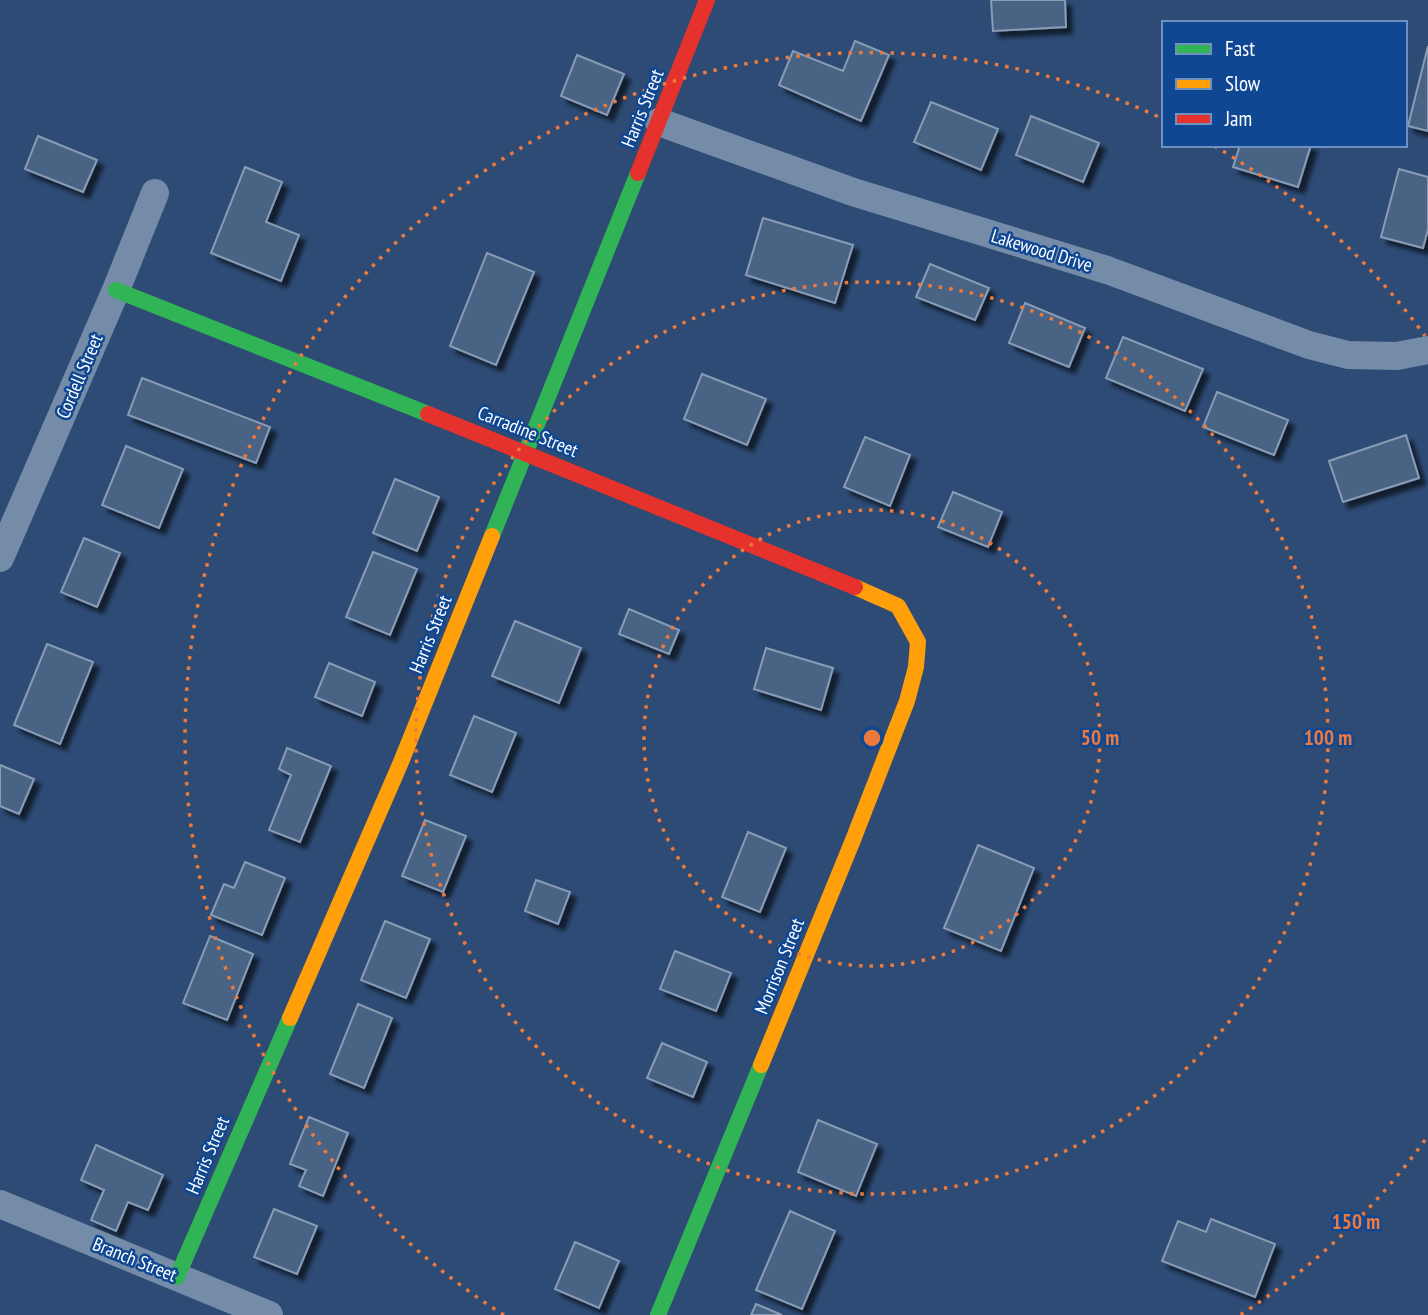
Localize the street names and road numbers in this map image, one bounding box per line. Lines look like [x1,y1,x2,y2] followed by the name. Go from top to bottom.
[615,65,669,151] street label: Harris Street
[989,223,1096,277] street label: Lakewood Drive
[50,329,108,422] street label: Cordell Street
[474,400,582,462] street label: Carradine Street
[403,591,457,677] street label: Harris Street
[749,914,809,1017] street label: Morrison Street
[180,1112,234,1197] street label: Harris Street
[89,1231,181,1287] street label: Branch Street

